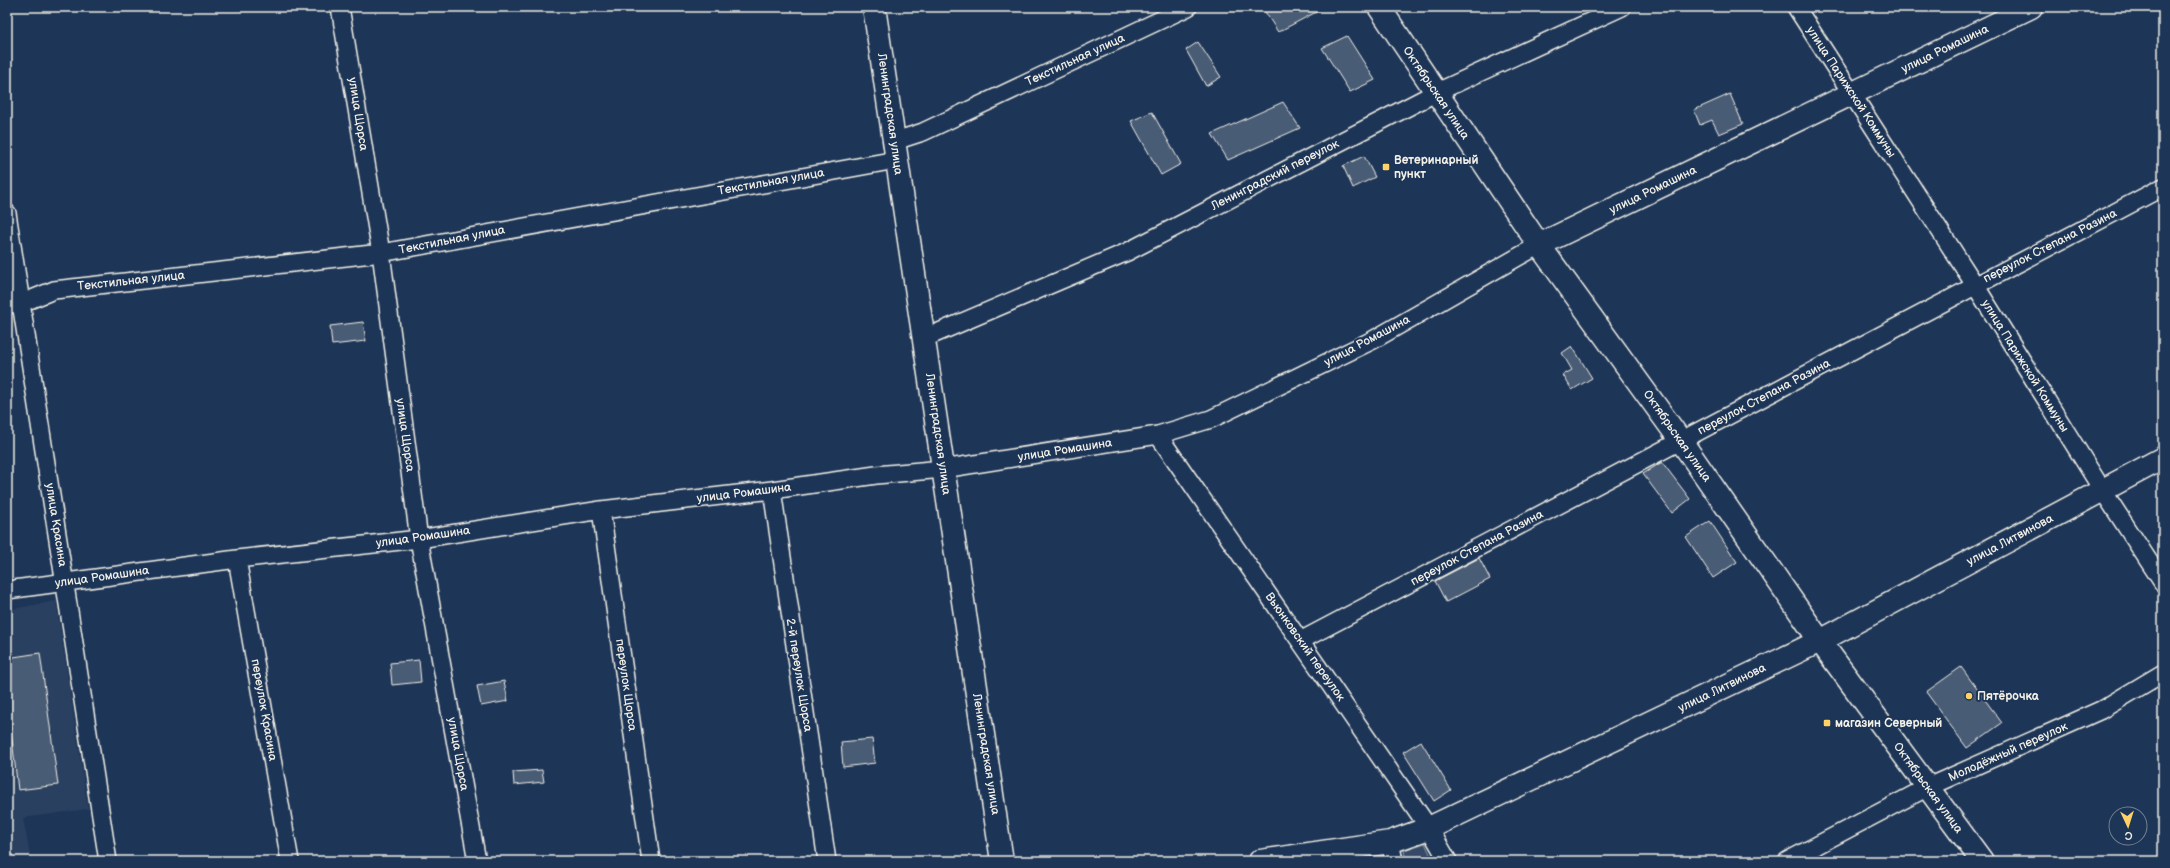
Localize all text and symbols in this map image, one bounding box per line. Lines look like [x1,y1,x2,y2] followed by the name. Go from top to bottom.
[1899,21,1991,77] street label: улица Ромашина
[1803,24,1899,160] street label: улица Парижской Коммуны
[1023,30,1127,90] street label: Текстильная улица
[1399,44,1473,142] street label: Октябрьская улица
[874,51,906,176] street label: Ленинградская улица
[345,76,371,152] street label: улица Щорса
[1208,136,1342,214] street label: Ленинградский переулок
[1394,153,1478,182] place label: Ветеринарный пункт
[1381,162,1391,172] marker: Ветеринарный пункт
[1607,162,1699,218] street label: улица Ромашина
[717,165,825,199] street label: Текстильная улица
[1981,206,2119,286] street label: переулок Степана Разина
[398,222,506,258] street label: Текстильная улица
[77,268,185,294] street label: Текстильная улица
[1978,297,2072,435] street label: улица Парижской Коммуны
[1321,312,1413,370] street label: улица Ромашина
[1695,356,1833,438] street label: переулок Степана Разина
[922,371,954,496] street label: Ленинградская улица
[1640,387,1714,485] street label: Октябрьская улица
[392,397,418,473] street label: улица Щорса
[1017,435,1113,465] street label: улица Ромашина
[696,480,792,506] street label: улица Ромашина
[42,482,70,568] street label: улица Красина
[1408,507,1546,589] street label: переулок Степана Разина
[1964,511,2056,569] street label: улица Литвинова
[375,523,471,551] street label: улица Ромашина
[54,563,150,591] street label: улица Ромашина
[1262,590,1349,705] street label: Вьюнковский переулок
[783,617,815,733] street label: 2-й переулок Щорса
[612,638,640,732] street label: переулок Щорса
[248,658,280,762] street label: переулок Красина
[1676,660,1768,716] street label: улица Литвинова
[1977,689,2040,704] place label: Пятёрочка
[969,691,1003,816] street label: Ленинградская улица
[1964,691,1974,701] marker: Пятёрочка
[444,716,472,792] street label: улица Щорса
[1835,716,1942,731] place label: магазин Северный
[1822,718,1832,728] marker: магазин Северный
[1946,719,2070,785] street label: Молодёжный переулок
[1890,740,1966,836] street label: Октябрьская улица
[2108,806,2148,846] north arrow
[2124,829,2133,842] text: С

